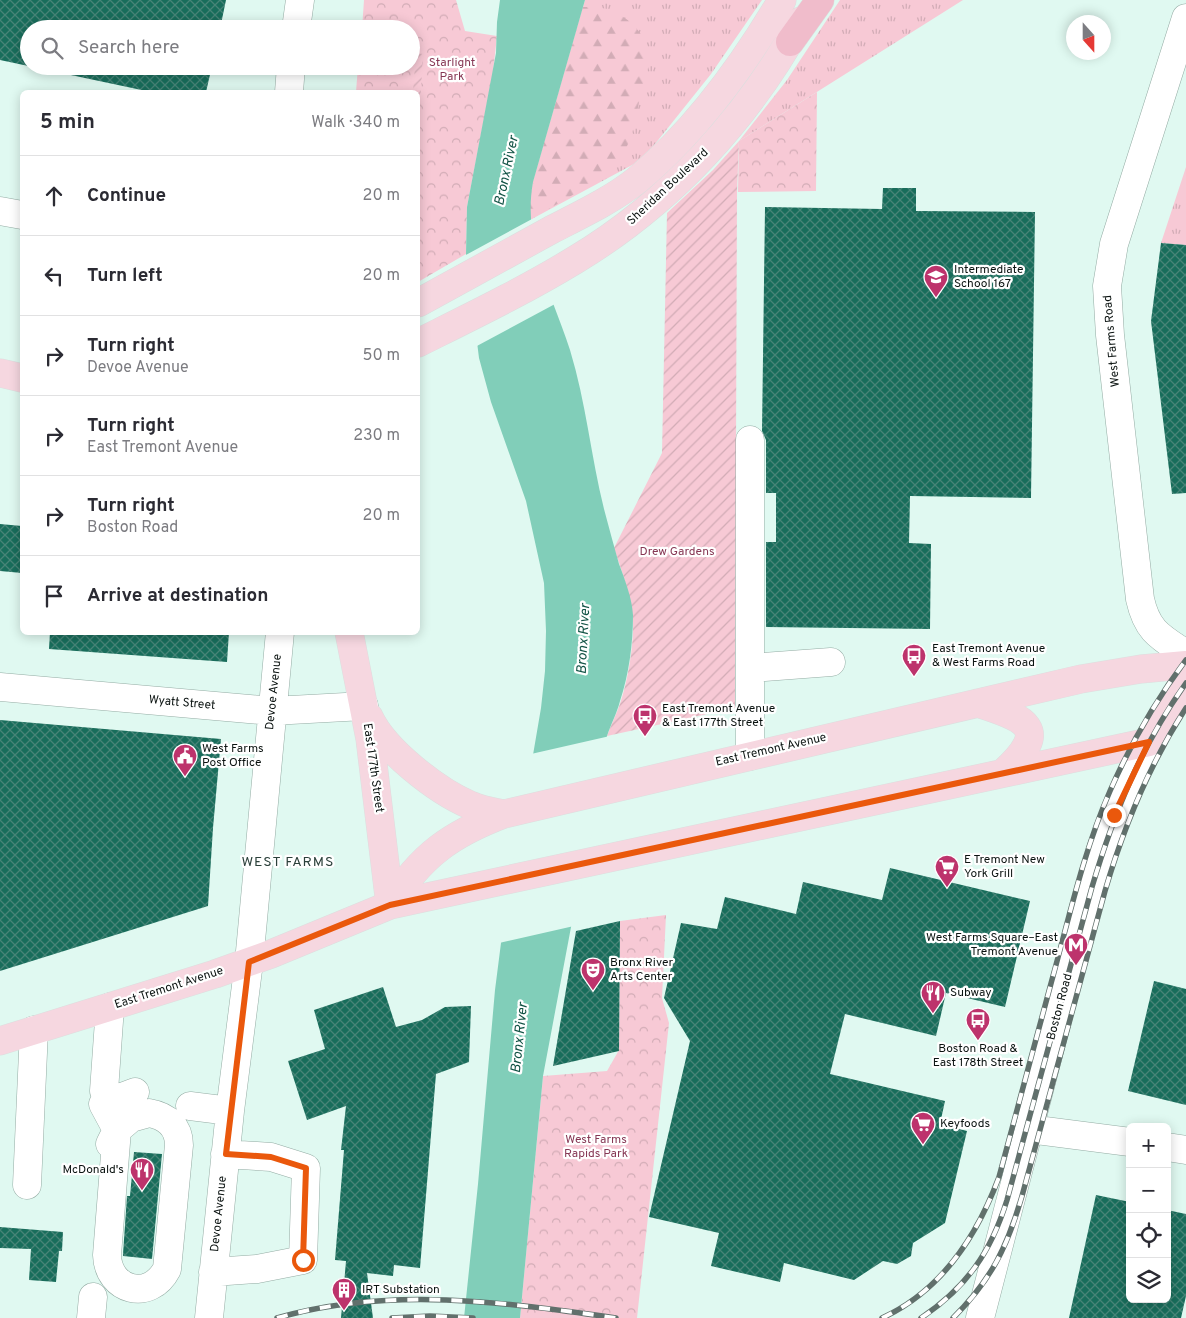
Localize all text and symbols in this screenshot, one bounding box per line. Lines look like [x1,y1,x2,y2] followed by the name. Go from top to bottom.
[1066,15,1111,60] north arrow
[20,20,420,75] search box
[38,34,66,62] icon: search
[78,36,180,60] text: Search here
[429,55,475,85] park label: Starlight Park
[40,109,95,136] text: 5 min
[311,113,400,133] text: Walk · 340 m
[491,133,523,207] water label: Bronx River
[624,145,712,229] street label: Sheridan Boulevard
[40,182,68,210] icon: ahead
[87,184,166,208] text: Continue
[363,186,400,206] text: 20 m
[40,262,68,290] icon: left
[954,262,1023,292] place label: Intermediate School 167
[87,264,163,288] text: Turn left
[923,264,949,298] school or university icon: Intermediate School 167
[363,266,400,286] text: 20 m
[1100,294,1124,388] street label: West Farms Road
[87,334,175,358] text: Turn right
[40,342,68,370] icon: right
[363,346,400,366] text: 50 m
[87,358,189,378] text: Devoe Avenue
[87,414,175,438] text: Turn right
[40,422,68,450] icon: right
[353,426,400,446] text: 230 m
[87,438,238,458] text: East Tremont Avenue
[87,494,175,518] text: Turn right
[40,502,68,530] icon: right
[363,506,400,526] text: 20 m
[87,518,178,538] text: Boston Road
[639,544,715,560] park label: Drew Gardens
[40,582,68,610] icon: arrive
[87,584,268,608] text: Arrive at destination
[574,602,594,675] water label: Bronx River
[932,641,1045,671] place label: East Tremont Avenue & West Farms Road
[901,643,927,677] bus stop icon: East Tremont Avenue & West Farms Road
[262,653,286,731] street label: Devoe Avenue
[148,692,216,714] street label: Wyatt Street
[662,701,775,731] place label: East Tremont Avenue & East 177th Street
[632,703,658,737] bus stop icon: East Tremont Avenue & East 177th Street
[359,722,387,814] street label: East 177th Street
[714,729,828,771] street label: East Tremont Avenue
[202,741,264,771] place label: West Farms Post Office
[172,743,198,777] public building icon: West Farms Post Office
[1103,804,1126,827] route end
[964,852,1045,882] place label: E Tremont New York Grill
[241,854,335,871] district label: WEST FARMS
[934,854,960,888] supermarket icon: E Tremont New York Grill
[926,930,1058,960] place label: West Farms Square–East Tremont Avenue
[1063,932,1089,966] metro station icon: West Farms Square–East Tremont Avenue
[610,955,674,985] place label: Bronx River Arts Center
[580,957,606,991] theatre icon: Bronx River Arts Center
[113,963,225,1013] street label: East Tremont Avenue
[1043,972,1077,1042] street label: Boston Road
[920,980,946,1014] restaurant icon: Subway
[950,985,992,1001] place label: Subway
[508,1000,532,1074] water label: Bronx River
[965,1007,991,1041] bus stop icon: Boston Road & East 178th Street
[933,1041,1023,1071] place label: Boston Road & East 178th Street
[910,1111,936,1145] supermarket icon: Keyfoods
[940,1116,990,1132] place label: Keyfoods
[1126,1123,1171,1303] map controls
[1126,1123,1171,1168] button: +
[564,1132,628,1162] park label: West Farms Rapids Park
[129,1157,155,1191] restaurant icon: McDonald's
[62,1162,124,1178] place label: McDonald's
[1126,1168,1171,1213] button: −
[207,1175,231,1253] street label: Devoe Avenue
[1126,1213,1171,1258] button: locate
[292,1249,315,1272] route start
[1126,1258,1171,1303] button: layers
[331,1277,357,1311] building icon: IRT Substation
[362,1282,440,1298] place label: IRT Substation

